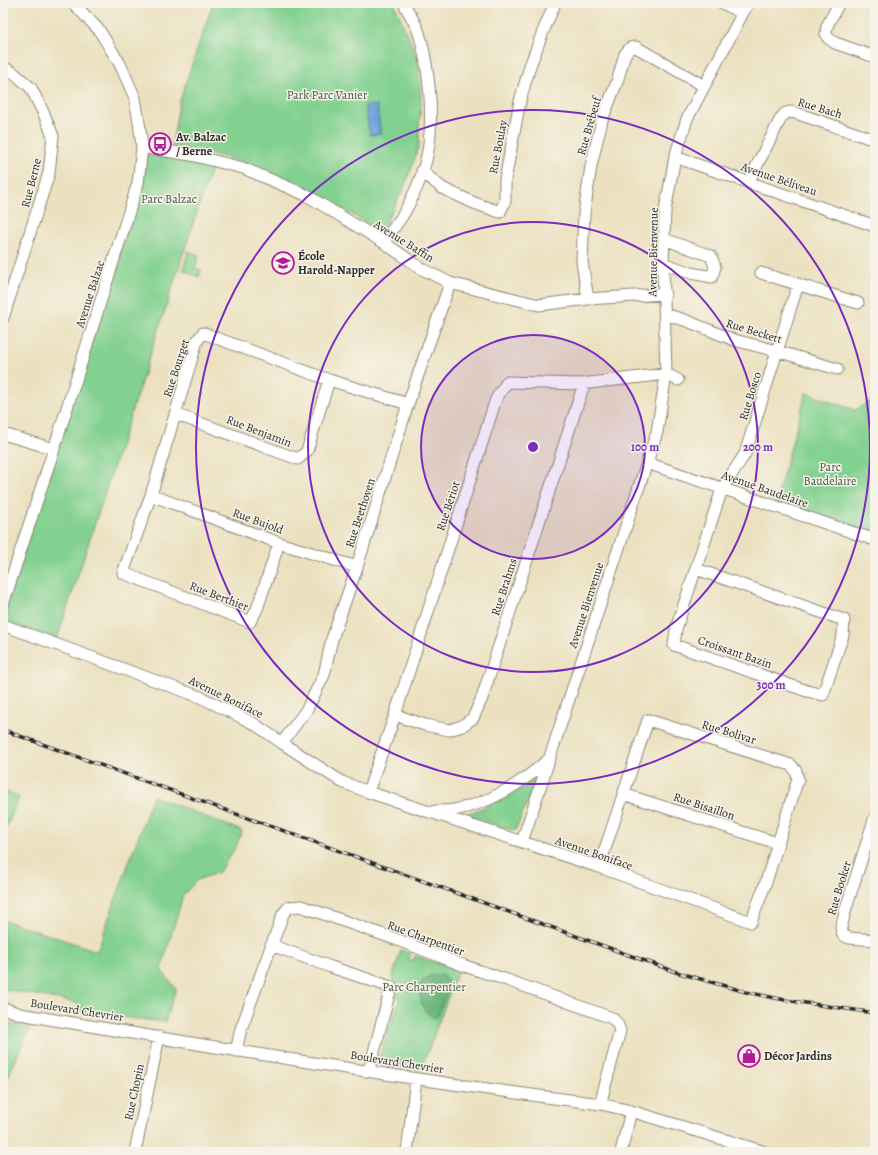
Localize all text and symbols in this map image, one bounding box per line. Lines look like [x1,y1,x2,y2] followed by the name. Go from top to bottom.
[287,87,368,103] park label: Park Parc Vanier
[573,93,606,157] street label: Rue Brébeuf
[796,94,845,122] street label: Rue Bach
[485,118,511,175] street label: Rue Boulay
[175,129,226,159] place label: Av. Balzac / Berne
[147,131,173,157] bus stop icon: Av. Balzac / Berne
[17,157,45,209] street label: Rue Berne
[738,158,820,200] street label: Avenue Béliveau
[141,191,197,207] park label: Parc Balzac
[644,207,662,298] street label: Avenue Bienvenue
[370,216,437,266] street label: Avenue Baffin
[298,248,375,278] place label: École Harold-Napper
[270,250,296,276] school or university icon: École Harold-Napper
[71,258,108,331] street label: Avenue Balzac
[724,315,784,347] street label: Rue Beckett
[159,337,193,399] street label: Rue Bourget
[735,370,765,422] street label: Rue Bosco
[224,411,294,451] street label: Rue Benjamin
[631,439,659,455] text: 100 m
[743,439,773,455] text: 200 m
[526,440,540,454] centre of rings
[804,459,856,489] park label: Parc Baudelaire
[718,466,811,511] street label: Avenue Baudelaire
[341,476,379,550] street label: Rue Beethoven
[432,479,464,533] street label: Rue Bériot
[230,504,286,538] street label: Rue Bujold
[487,556,521,618] street label: Rue Brahms
[564,560,607,651] street label: Avenue Bienvenue
[187,577,251,615] street label: Rue Berthier
[696,632,775,672] street label: Croissant Bazin
[185,672,266,722] street label: Avenue Boniface
[756,677,786,693] text: 300 m
[700,716,758,748] street label: Rue Bolivar
[671,789,737,824] street label: Rue Bisaillon
[552,832,635,874] street label: Avenue Boniface
[823,859,855,917] street label: Rue Booker
[385,917,467,959] street label: Rue Charpentier
[382,979,466,995] park label: Parc Charpentier
[29,995,125,1025] street label: Boulevard Chevrier
[736,1043,762,1069] shop icon: Décor Jardins
[349,1047,445,1077] street label: Boulevard Chevrier
[764,1048,832,1064] place label: Décor Jardins
[120,1062,148,1122] street label: Rue Chopin

